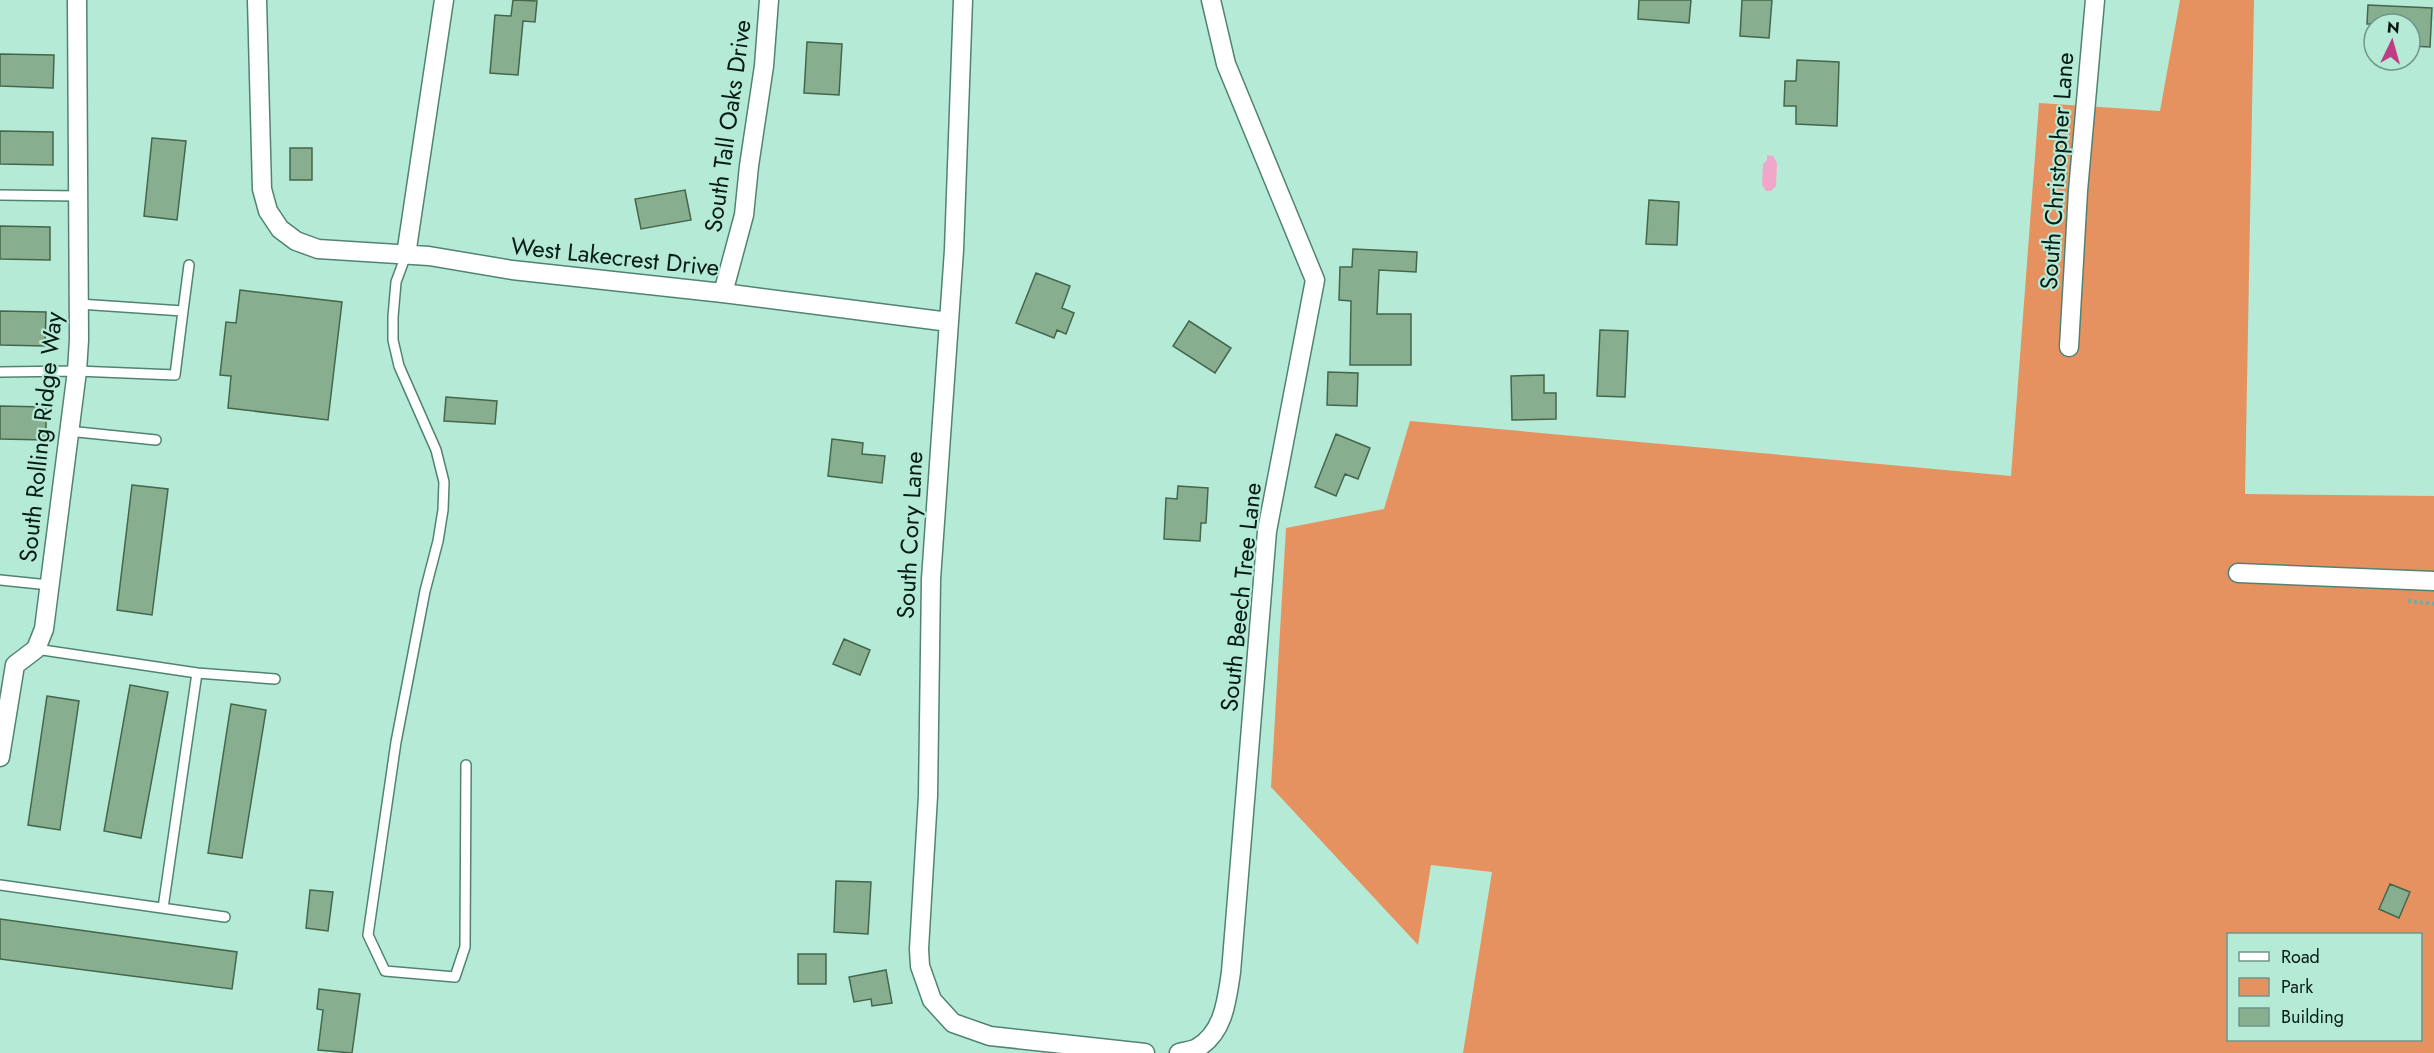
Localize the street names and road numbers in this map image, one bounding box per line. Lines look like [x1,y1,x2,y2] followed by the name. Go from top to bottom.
[695,17,760,234] street label: South Tall Oaks Drive
[2031,51,2082,291] street label: South Christopher Lane
[509,228,721,285] street label: West Lakecrest Drive
[10,310,71,564] street label: South Rolling Ridge Way
[888,450,931,620] street label: South Cory Lane
[1211,481,1270,713] street label: South Beech Tree Lane

